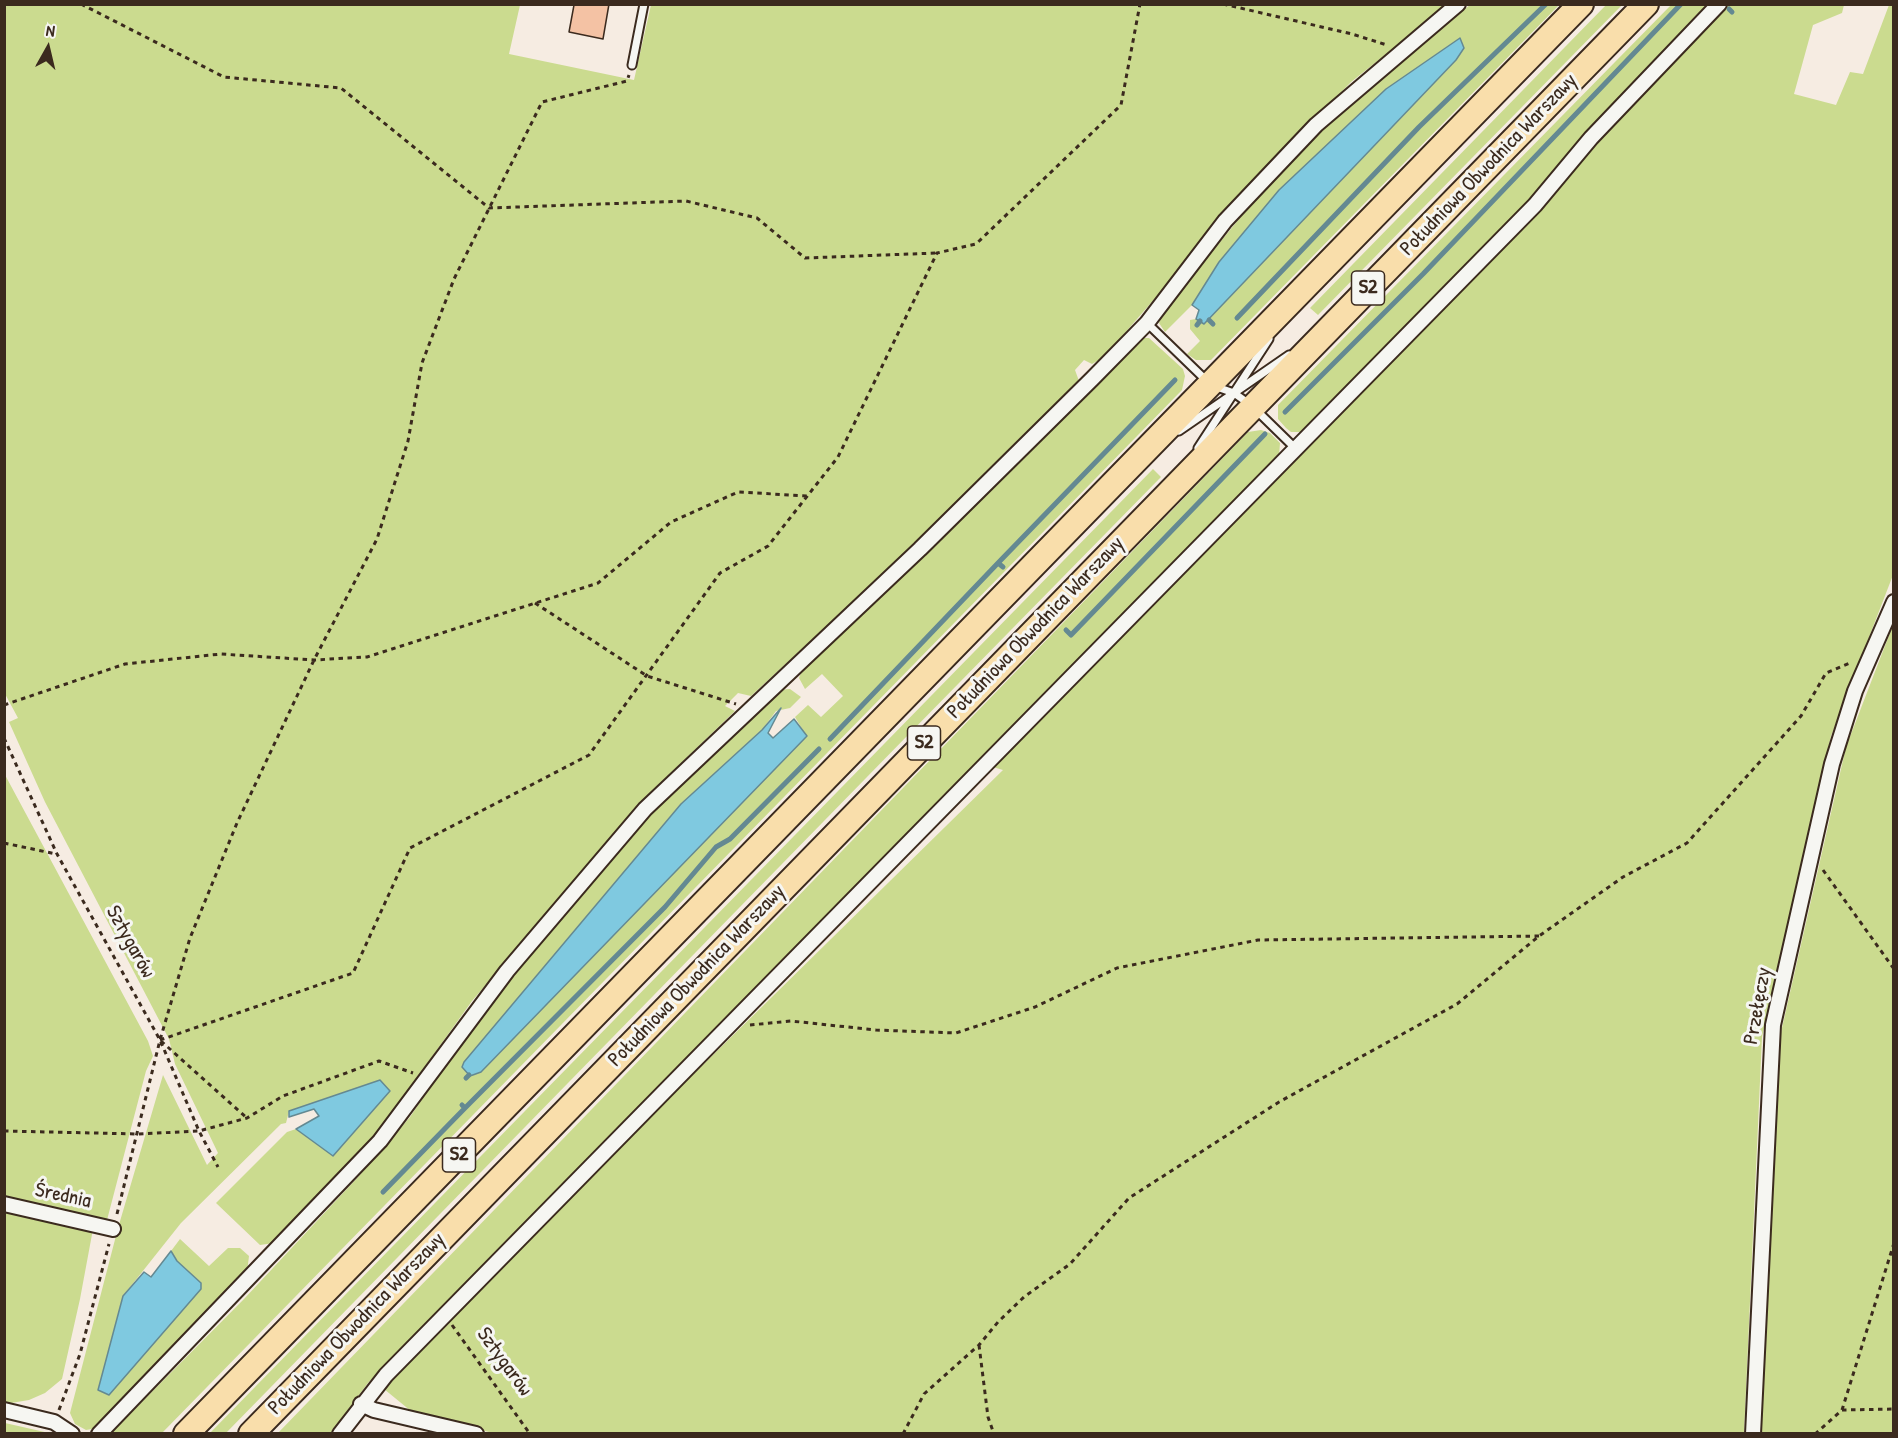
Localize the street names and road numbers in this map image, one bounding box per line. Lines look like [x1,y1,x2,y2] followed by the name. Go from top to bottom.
[1395,69,1583,261] street label: Południowa Obwodnica Warszawy
[1352,271,1384,305] road number: S2
[942,532,1130,724] street label: Południowa Obwodnica Warszawy
[908,726,940,760] road number: S2
[603,880,791,1072] street label: Południowa Obwodnica Warszawy
[100,902,160,982] street label: Sztygarów
[1739,965,1777,1047] street label: Przełęczy
[442,1138,476,1172] road number: S2
[33,1178,93,1214] street label: Średnia
[263,1228,451,1420] street label: Południowa Obwodnica Warszawy
[471,1323,537,1401] street label: Sztygarów

